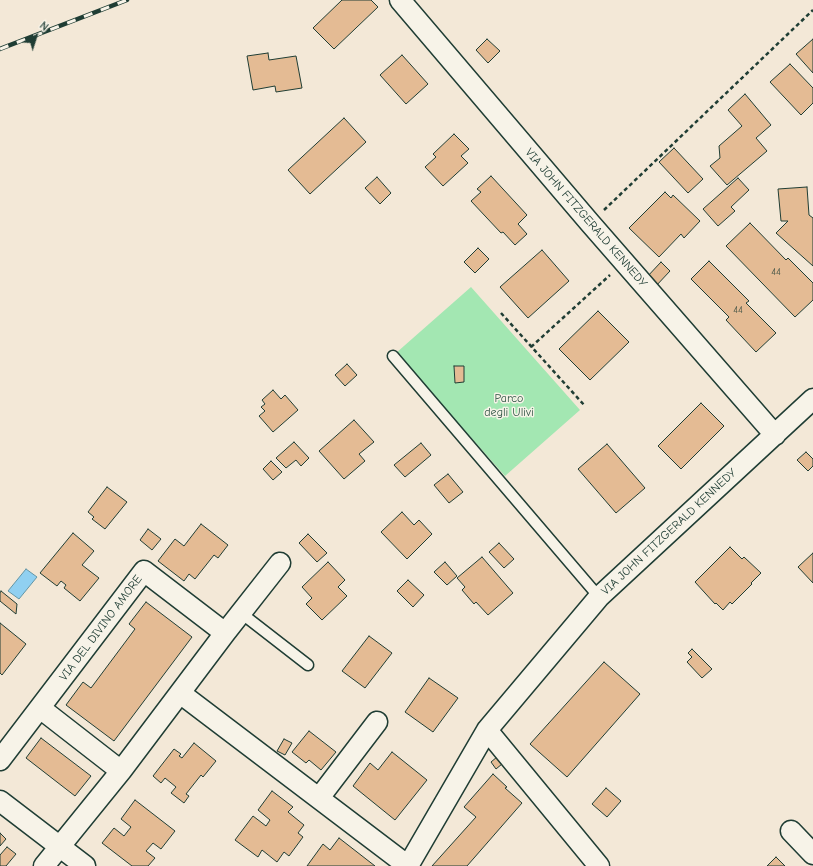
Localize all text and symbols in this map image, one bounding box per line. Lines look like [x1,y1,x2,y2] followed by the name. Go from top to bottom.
[16,16,56,56] north arrow
[37,19,51,34] text: N
[522,146,650,290] street label: VIA JOHN FITZGERALD KENNEDY
[771,266,781,278] house number: 44
[733,304,743,316] house number: 44
[484,392,534,420] park label: Parco degli Ulivi
[599,466,739,598] street label: VIA JOHN FITZGERALD KENNEDY
[57,572,145,684] street label: VIA DEL DIVINO AMORE

